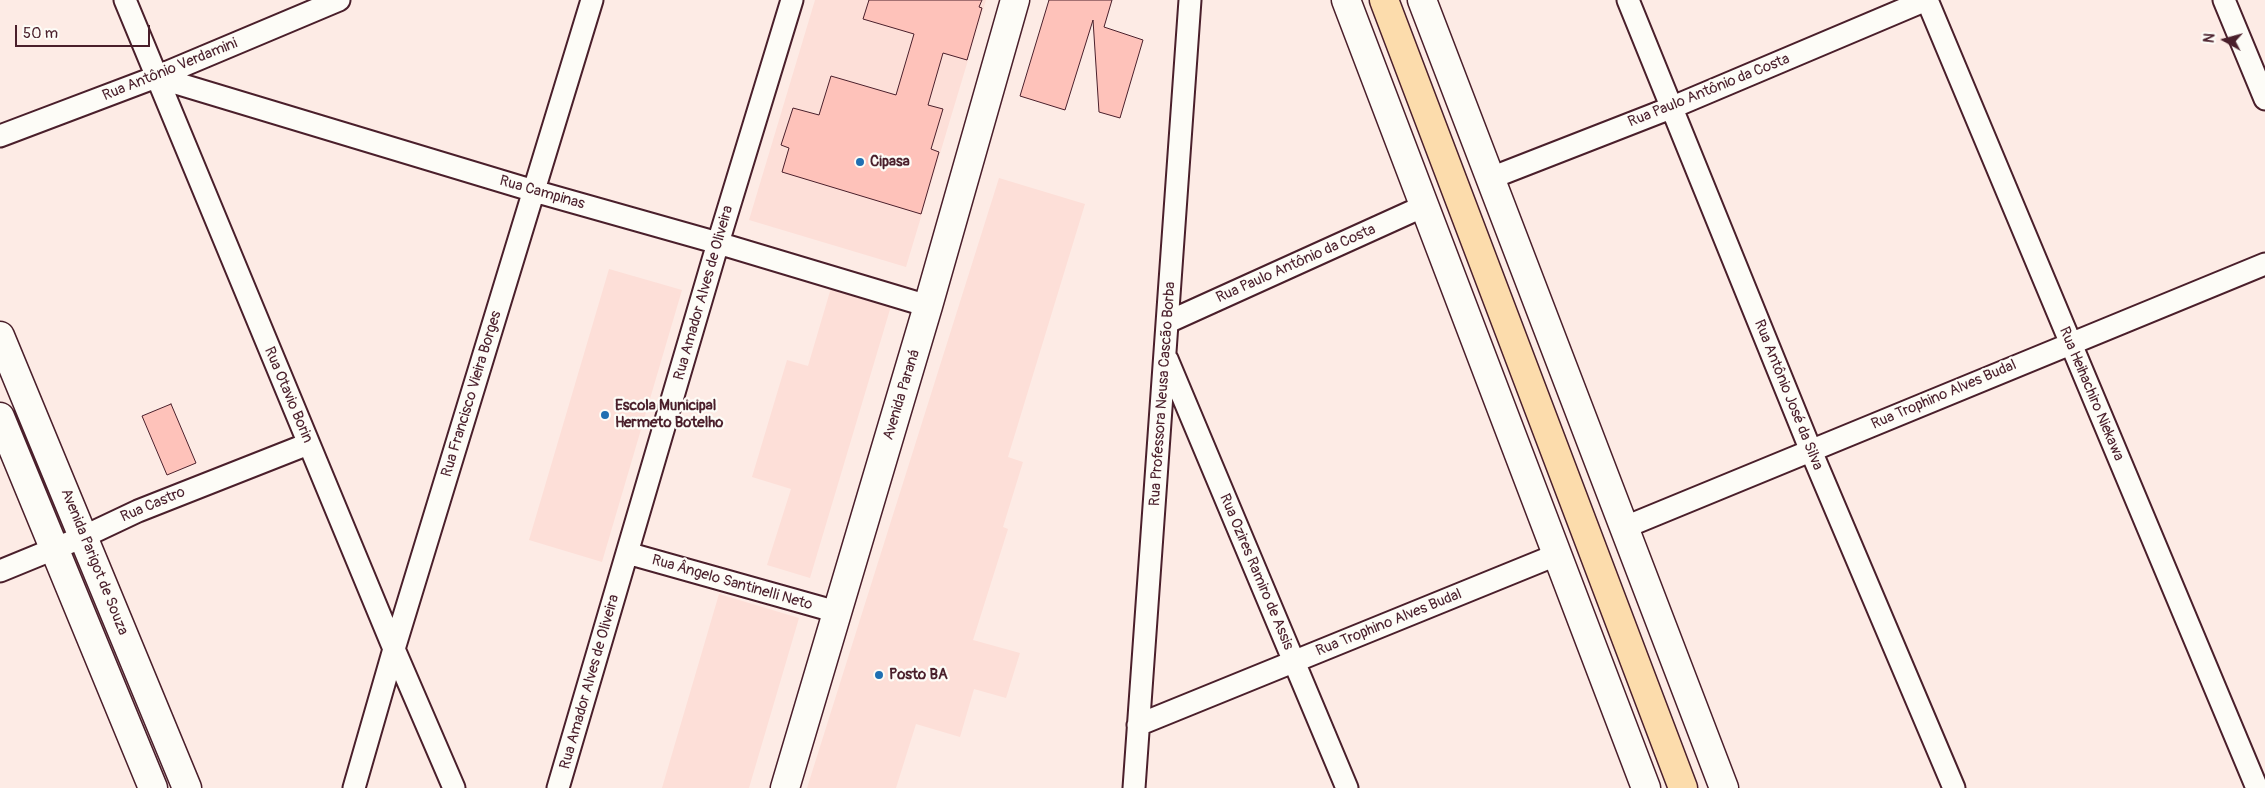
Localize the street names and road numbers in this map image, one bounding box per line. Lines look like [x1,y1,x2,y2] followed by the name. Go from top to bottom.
[100,35,240,105] street label: Rua Antônio Verdamini
[1626,50,1792,132] street label: Rua Paulo Antônio da Costa
[497,172,587,214] street label: Rua Campinas
[670,204,738,382] street label: Rua Amador Alves de Oliveira
[1213,221,1379,307] street label: Rua Paulo Antônio da Costa
[1146,281,1180,507] street label: Rua Professora Neusa Cascão Borba
[438,309,506,479] street label: Rua Francisco Vieira Borges
[1750,317,1826,473] street label: Rua Antônio José da Silva
[2055,324,2127,464] street label: Rua Heihachiro Niekawa
[260,344,316,446] street label: Rua Otavio Borin
[880,348,924,442] street label: Avenida Paraná
[1869,356,2019,434] street label: Rua Trophino Alves Budal
[118,483,188,527] street label: Rua Castro
[56,486,132,638] street label: Avenida Parigot de Souza
[1215,491,1297,653] street label: Rua Ozires Ramiro de Assis
[649,551,815,615] street label: Rua Ângelo Santinelli Neto
[1313,585,1465,661] street label: Rua Trophino Alves Budal
[556,593,624,771] street label: Rua Amador Alves de Oliveira

